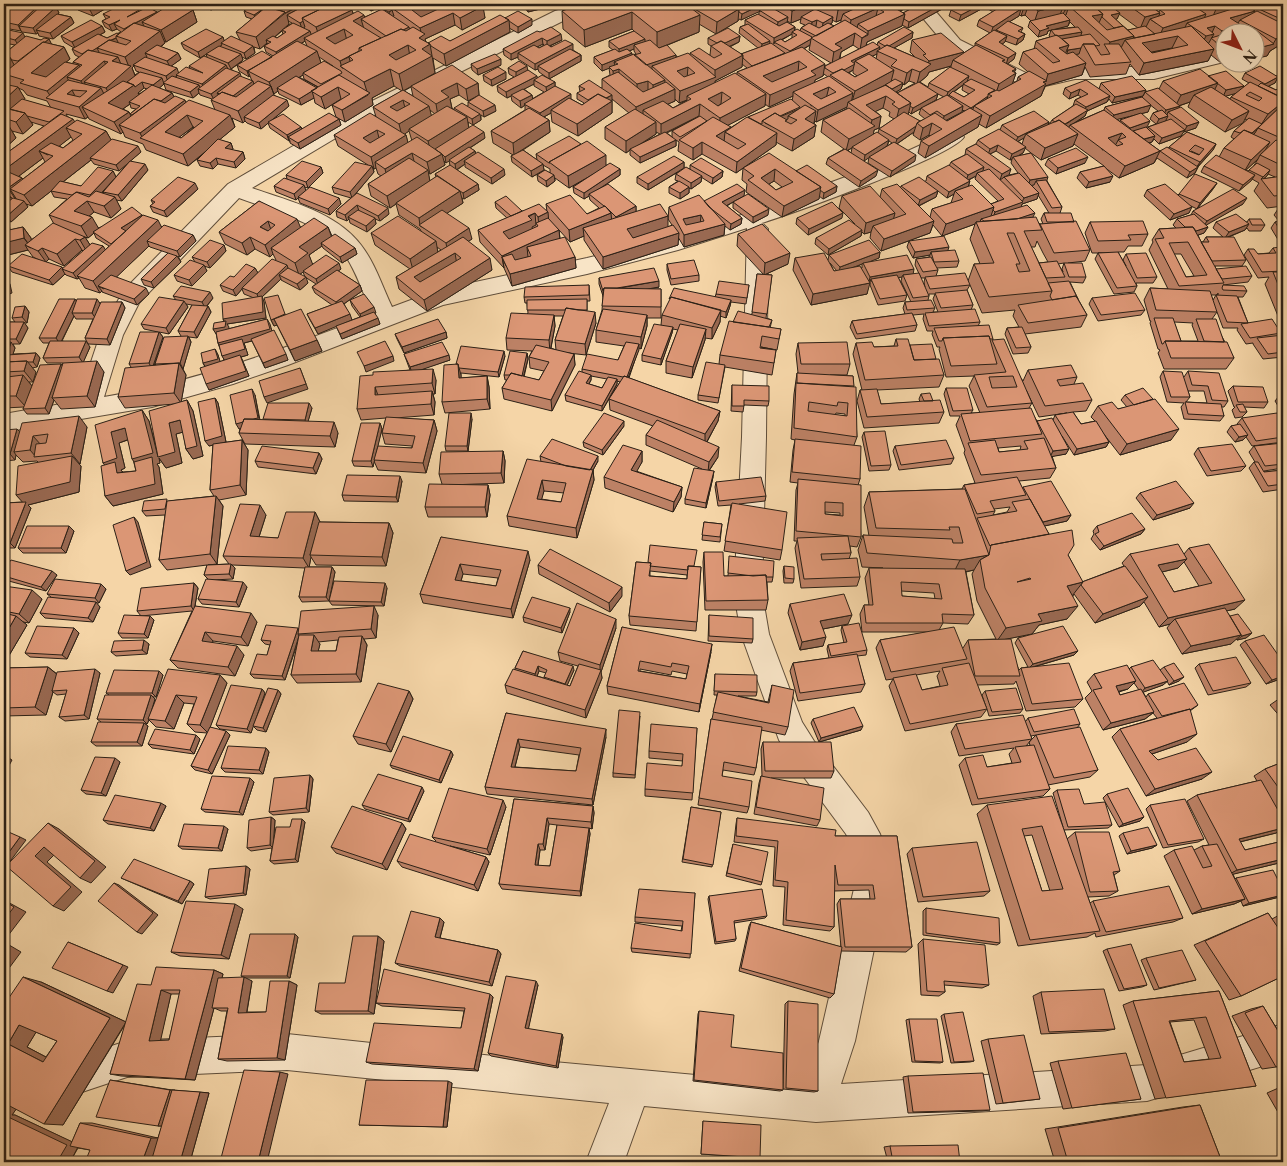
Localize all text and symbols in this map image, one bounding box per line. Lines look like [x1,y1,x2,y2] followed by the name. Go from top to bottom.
[1214,22,1264,72] north arrow
[1239,46,1260,67] text: N

